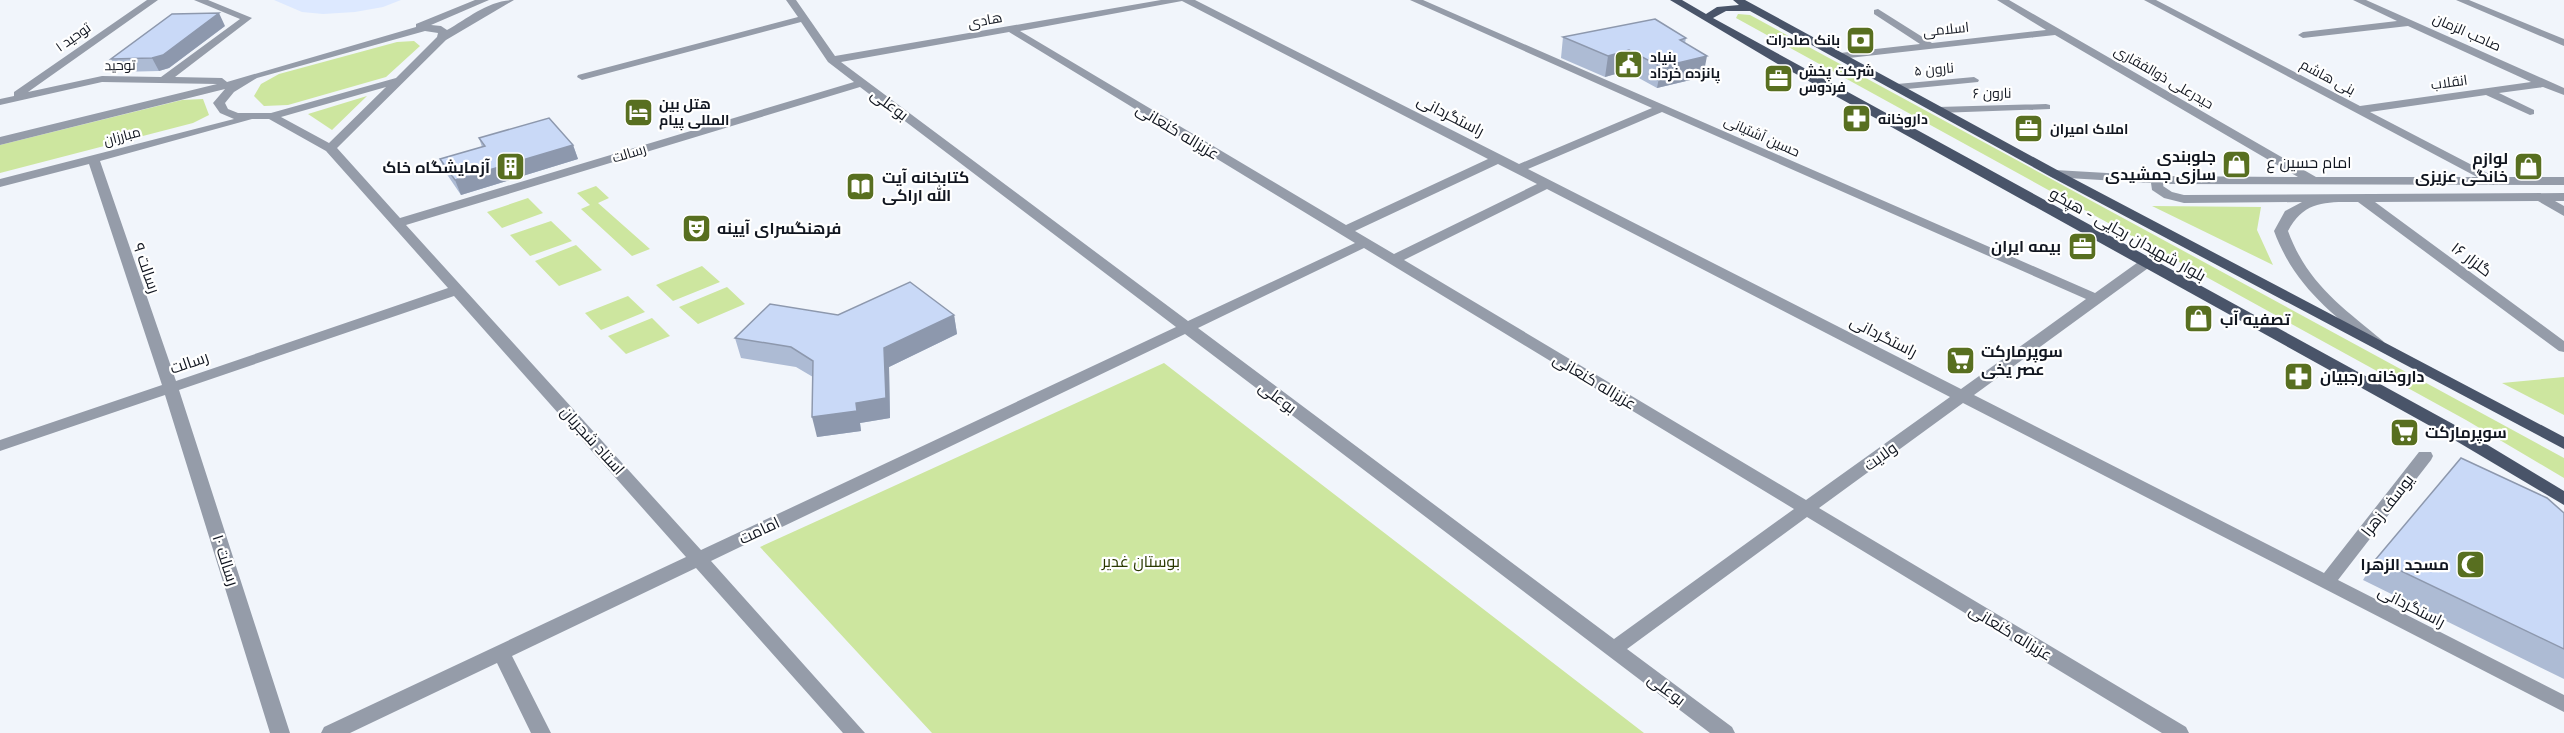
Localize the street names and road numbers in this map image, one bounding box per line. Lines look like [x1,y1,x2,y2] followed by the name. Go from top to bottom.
[966,8,1004,32] street label: هادی
[2430,9,2504,55] street label: صاحب الزمان
[52,18,94,56] street label: توحید ۱
[1922,18,1970,40] street label: اسلامی
[2111,41,2217,113] street label: حیدرعلی ذوالفقاری
[2297,55,2359,100] street label: بنی هاشم
[104,56,136,74] street label: توحید
[1913,58,1955,80] street label: نارون ۵
[2429,71,2469,93] street label: انقلاب
[867,83,913,125] street label: بوعلی
[1972,84,2012,102] street label: نارون ۶
[1413,90,1488,141] street label: راستگردانی
[1132,98,1223,165] street label: عزیزاله کنعانی
[1721,111,1803,161] street label: حسین آشتیانی
[101,122,143,150] street label: مبارزان
[610,139,648,167] street label: رسالت
[2266,152,2352,174] street label: امام حسین ع
[2046,183,2210,286] street label: بلوار شهیدان رجایی - هپکو
[2448,237,2496,281] street label: گلزار ۱۶
[129,240,165,296] street label: رسالت ۹
[1846,311,1921,362] street label: راستگردانی
[167,346,211,378] street label: رسالت
[1549,348,1640,415] street label: عزیزاله کنعانی
[1255,376,1301,418] street label: بوعلی
[556,401,629,479] street label: استاد شجریان
[1859,437,1901,475] street label: ولایت
[2356,469,2418,540] street label: یوسف زهرا
[735,512,783,548] street label: امامت
[208,532,244,588] street label: رسالت ۱۰
[2374,581,2449,632] street label: راستگردانی
[1965,599,2056,666] street label: عزیزاله کنعانی
[1644,668,1690,710] street label: بوعلی

